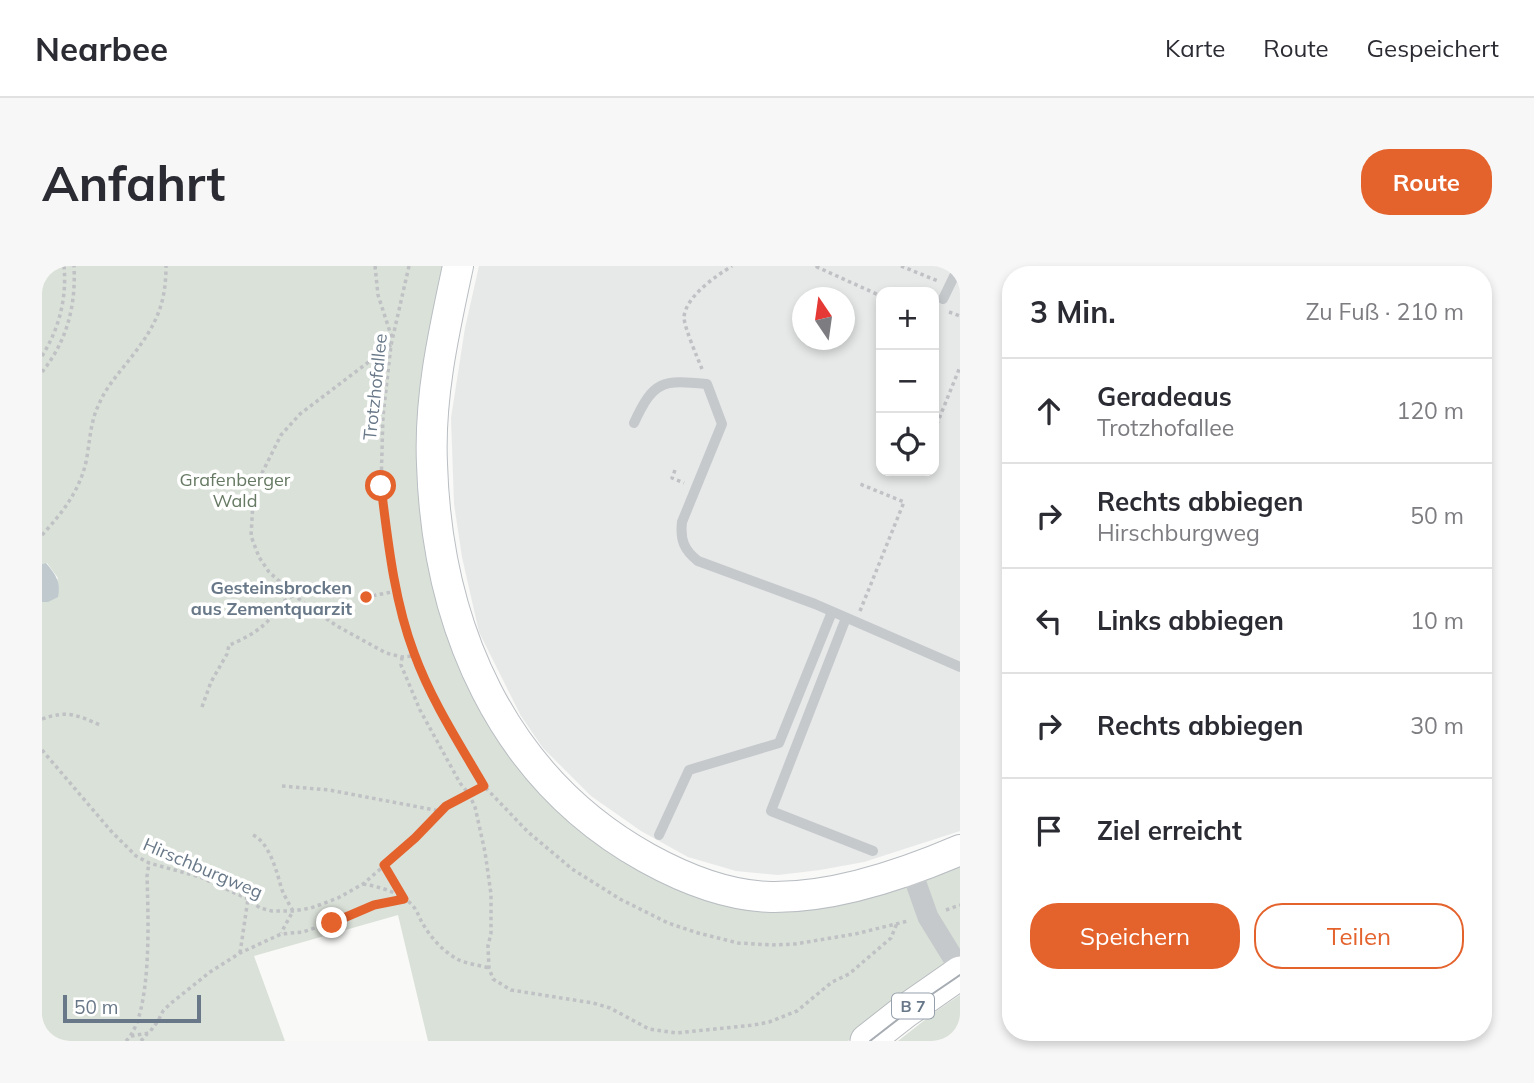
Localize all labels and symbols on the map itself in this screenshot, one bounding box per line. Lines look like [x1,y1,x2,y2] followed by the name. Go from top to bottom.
[792,287,855,350] north arrow
[358,332,392,442] street label: Trotzhofallee
[180,468,291,512] park label: Grafenberger Wald
[365,470,396,501] route start
[191,576,352,620] place label: Gesteinsbrocken aus Zementquarzit
[358,589,374,605] marker: Gesteinsbrocken aus Zementquarzit
[140,833,266,903] street label: Hirschburgweg
[316,907,347,938] route end
[63,992,201,1024] scale bar
[892,993,934,1018] road number: B 7

